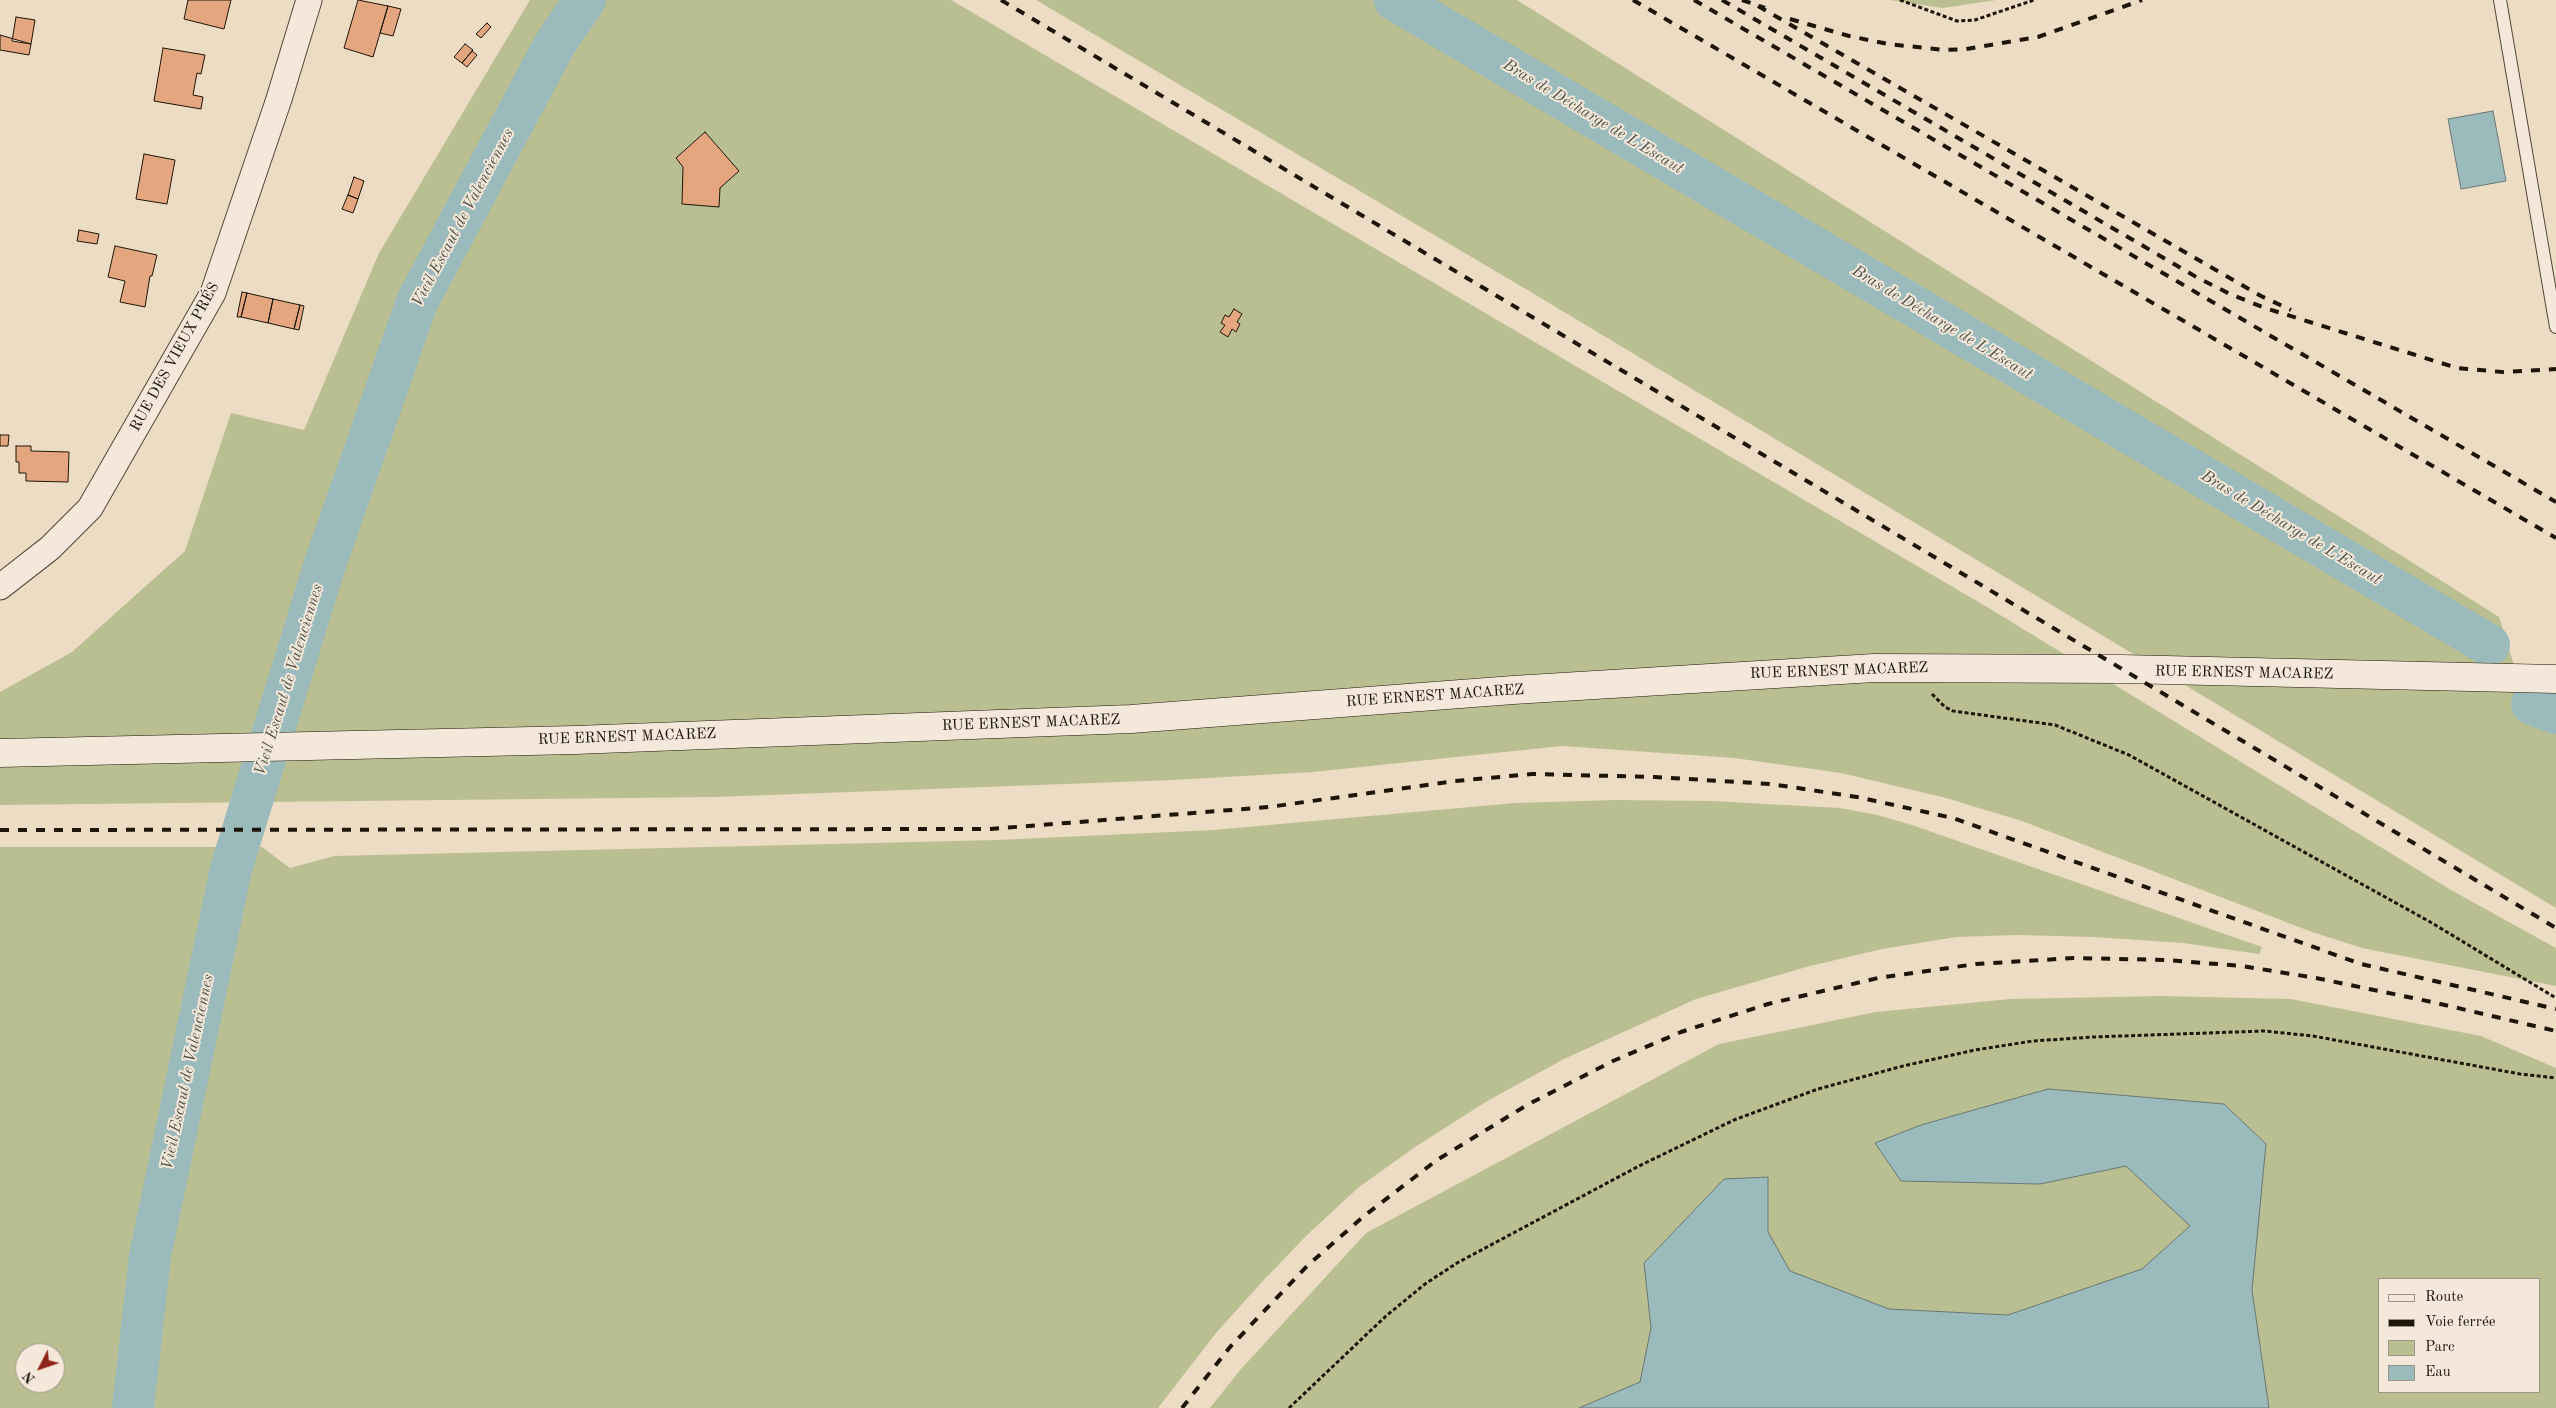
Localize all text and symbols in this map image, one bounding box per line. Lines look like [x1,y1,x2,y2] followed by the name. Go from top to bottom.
[1499,56,1687,178] water label: Bras de Décharge de L'Escaut
[408,125,518,311] water label: Vieil Escaut de Valenciennes
[1848,262,2036,384] water label: Bras de Décharge de L'Escaut
[127,279,223,435] street label: RUE DES VIEUX PRÉS
[2197,467,2385,589] water label: Bras de Décharge de L'Escaut
[251,582,327,778] water label: Vieil Escaut de Valenciennes
[1749,659,1929,683] street label: RUE ERNEST MACAREZ
[2155,662,2333,684] street label: RUE ERNEST MACAREZ
[1345,681,1525,711] street label: RUE ERNEST MACAREZ
[941,711,1121,735] street label: RUE ERNEST MACAREZ
[537,725,717,749] street label: RUE ERNEST MACAREZ
[158,972,218,1172] water label: Vieil Escaut de Valenciennes
[2378,1278,2541,1393] legend
[2425,1290,2463,1305] text: Route
[2425,1315,2496,1330] text: Voie ferrée
[2425,1340,2455,1355] text: Parc
[15,1343,65,1393] north arrow
[2425,1365,2451,1380] text: Eau
[21,1369,38,1386] text: N

